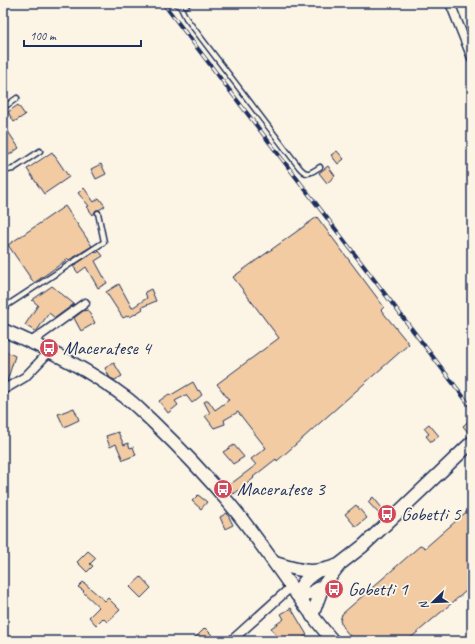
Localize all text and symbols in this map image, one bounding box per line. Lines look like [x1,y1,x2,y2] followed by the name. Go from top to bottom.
[24,22,141,48] scale bar
[30,28,57,44] text: 100 m
[63,336,153,360] place label: Maceratese 4
[38,337,60,359] bus stop icon: Maceratese 4
[237,477,326,501] place label: Maceratese 3
[212,478,234,500] bus stop icon: Maceratese 3
[401,502,462,526] place label: Gobetti 5
[376,503,398,525] bus stop icon: Gobetti 5
[348,577,409,601] place label: Gobetti 1
[323,578,345,600] bus stop icon: Gobetti 1
[413,582,453,622] north arrow
[415,598,432,612] text: N

